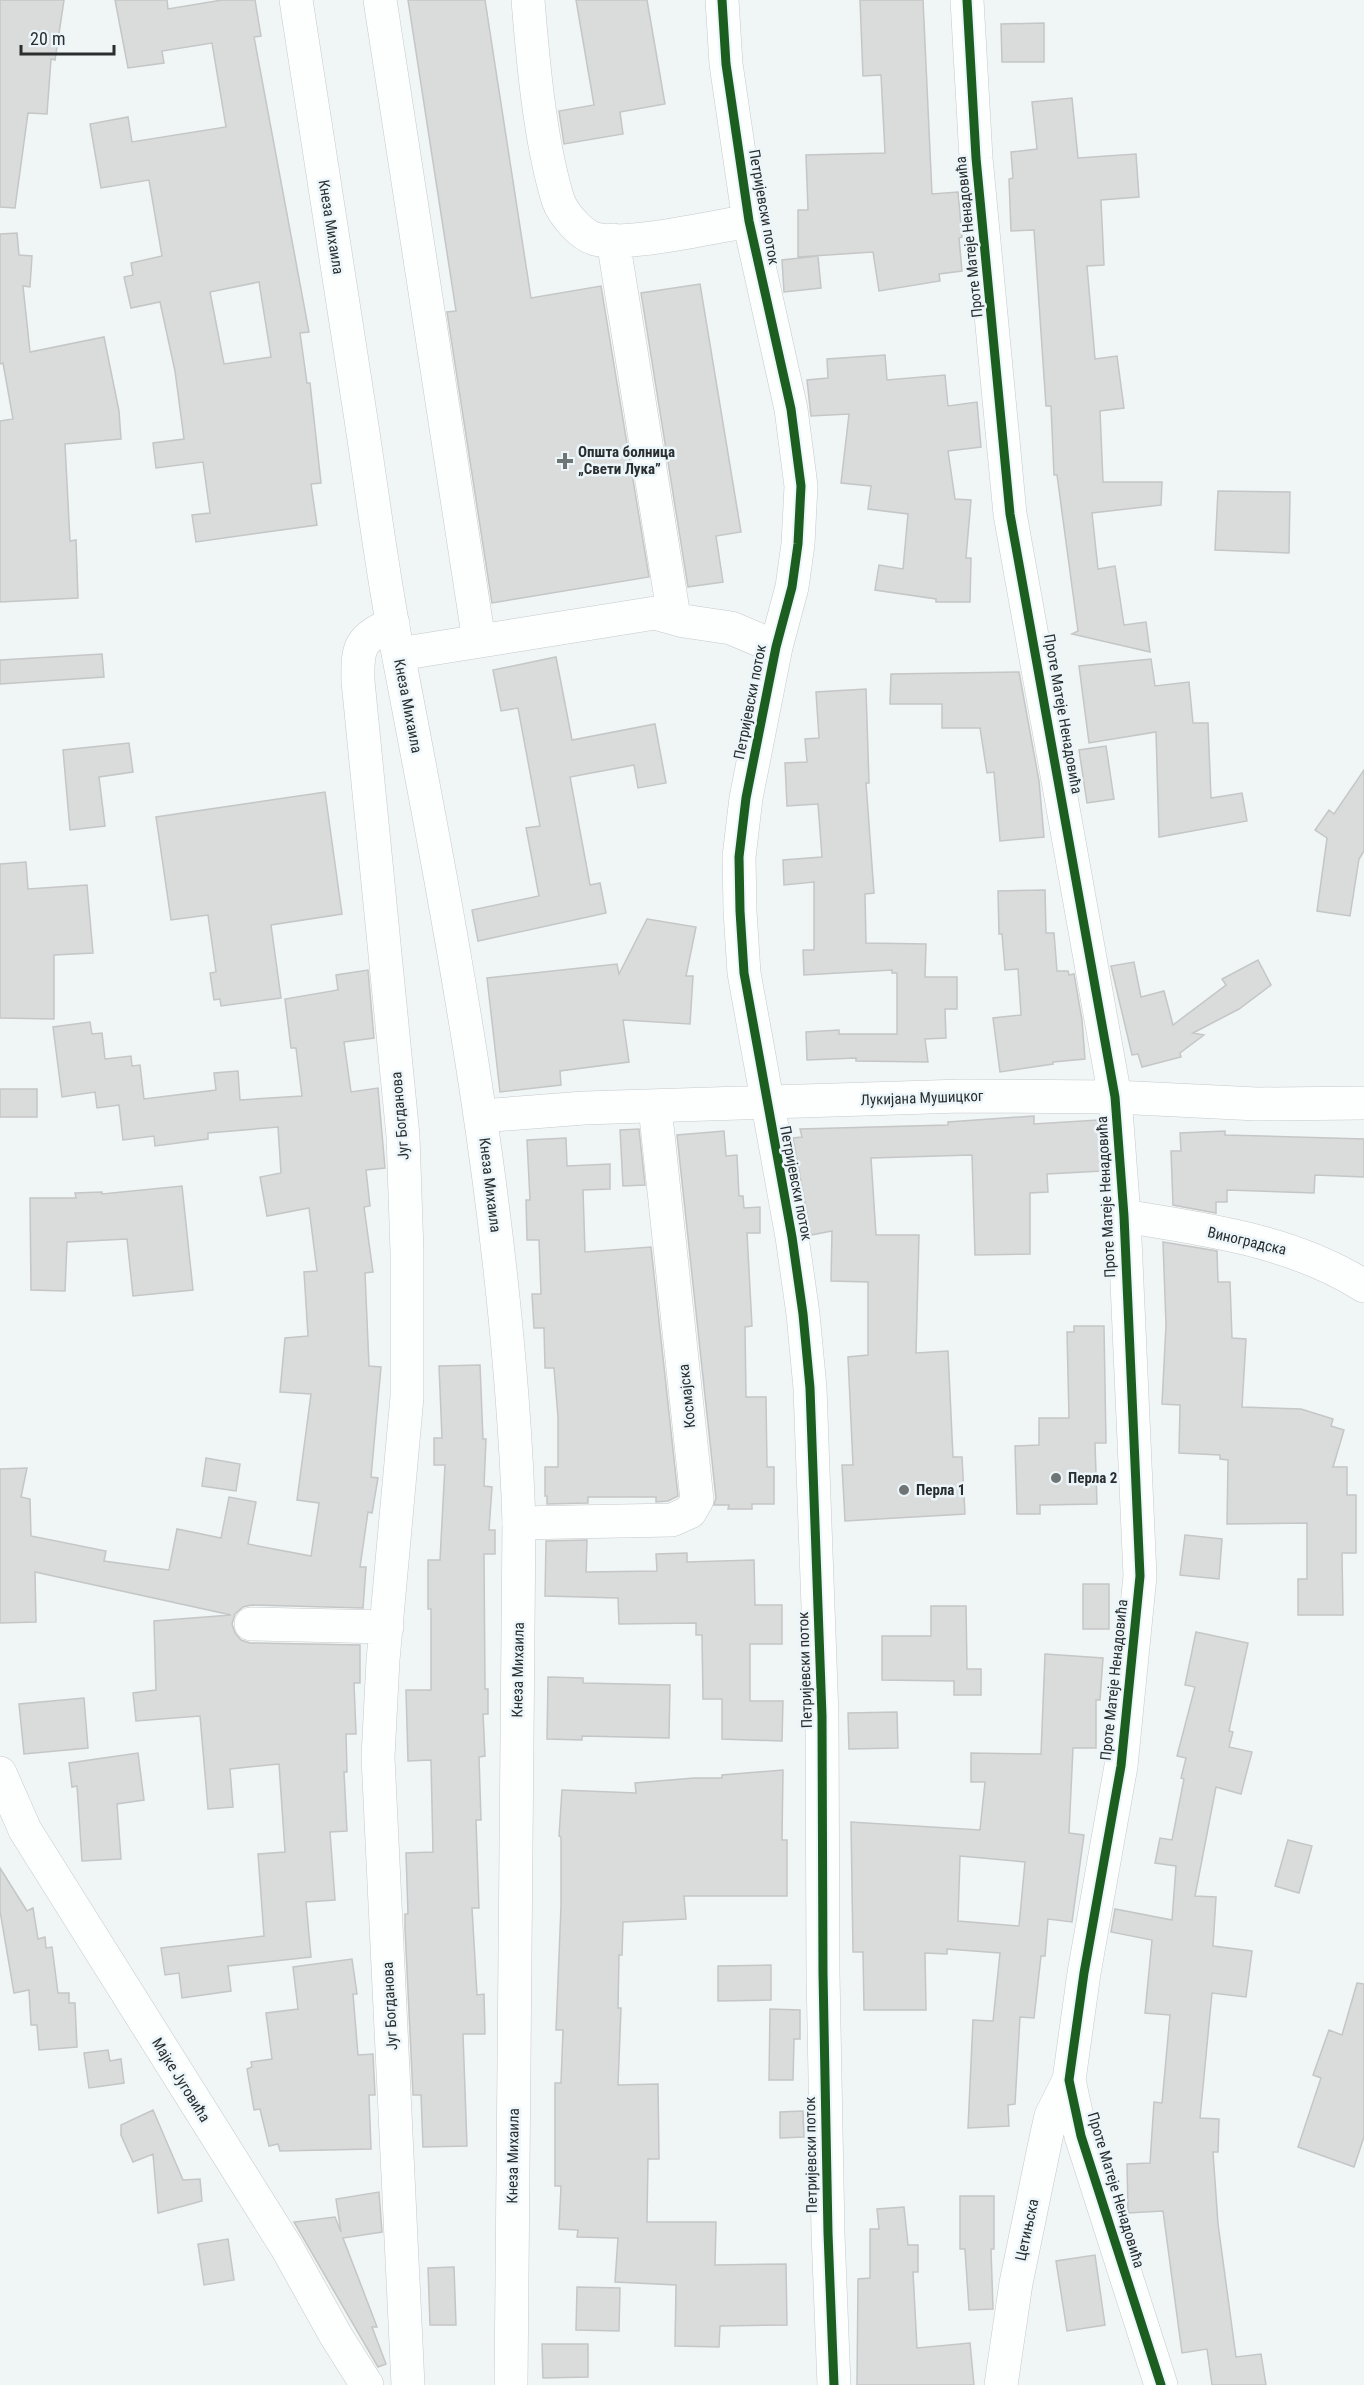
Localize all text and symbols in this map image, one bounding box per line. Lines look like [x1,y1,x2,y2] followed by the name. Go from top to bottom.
[21,18,114,56] scale bar
[30,28,65,49] text: 20 m
[745,148,783,266] street label: Петријевски поток
[952,156,986,318] street label: Проте Матеје Ненадовића
[315,178,347,276] street label: Кнеза Михаила
[578,443,675,478] place label: Општа болница „Свети Лука”
[556,452,574,470] marker: Општа болница „Свети Лука”
[1040,633,1086,795] street label: Проте Матеје Ненадовића
[730,643,770,761] street label: Петријевски поток
[390,657,426,755] street label: Кнеза Михаила
[387,1071,413,1161] street label: Југ Богданова
[860,1087,984,1109] street label: Лукијана Мушицког
[1093,1116,1119,1278] street label: Проте Матеје Ненадовића
[776,1124,816,1242] street label: Петријевски поток
[475,1137,505,1233] street label: Кнеза Михаила
[1206,1223,1288,1259] street label: Виноградска
[675,1363,699,1429] street label: Космајска
[1068,1469,1117,1487] place label: Перла 2
[1049,1471,1063,1485] marker: Перла 2
[916,1481,965,1499] place label: Перла 1
[897,1483,911,1497] marker: Перла 1
[1097,1599,1131,1761] street label: Проте Матеје Ненадовића
[794,1611,816,1729] street label: Петријевски поток
[508,1622,528,1718] street label: Кнеза Михаила
[379,1961,401,2051] street label: Југ Богданова
[148,2035,214,2125] street label: Мајке Југовића
[801,2097,821,2213] street label: Петријевски поток
[503,2108,523,2204] street label: Кнеза Михаила
[1084,2110,1148,2270] street label: Проте Матеје Ненадовића
[1012,2197,1042,2263] street label: Цетињска

